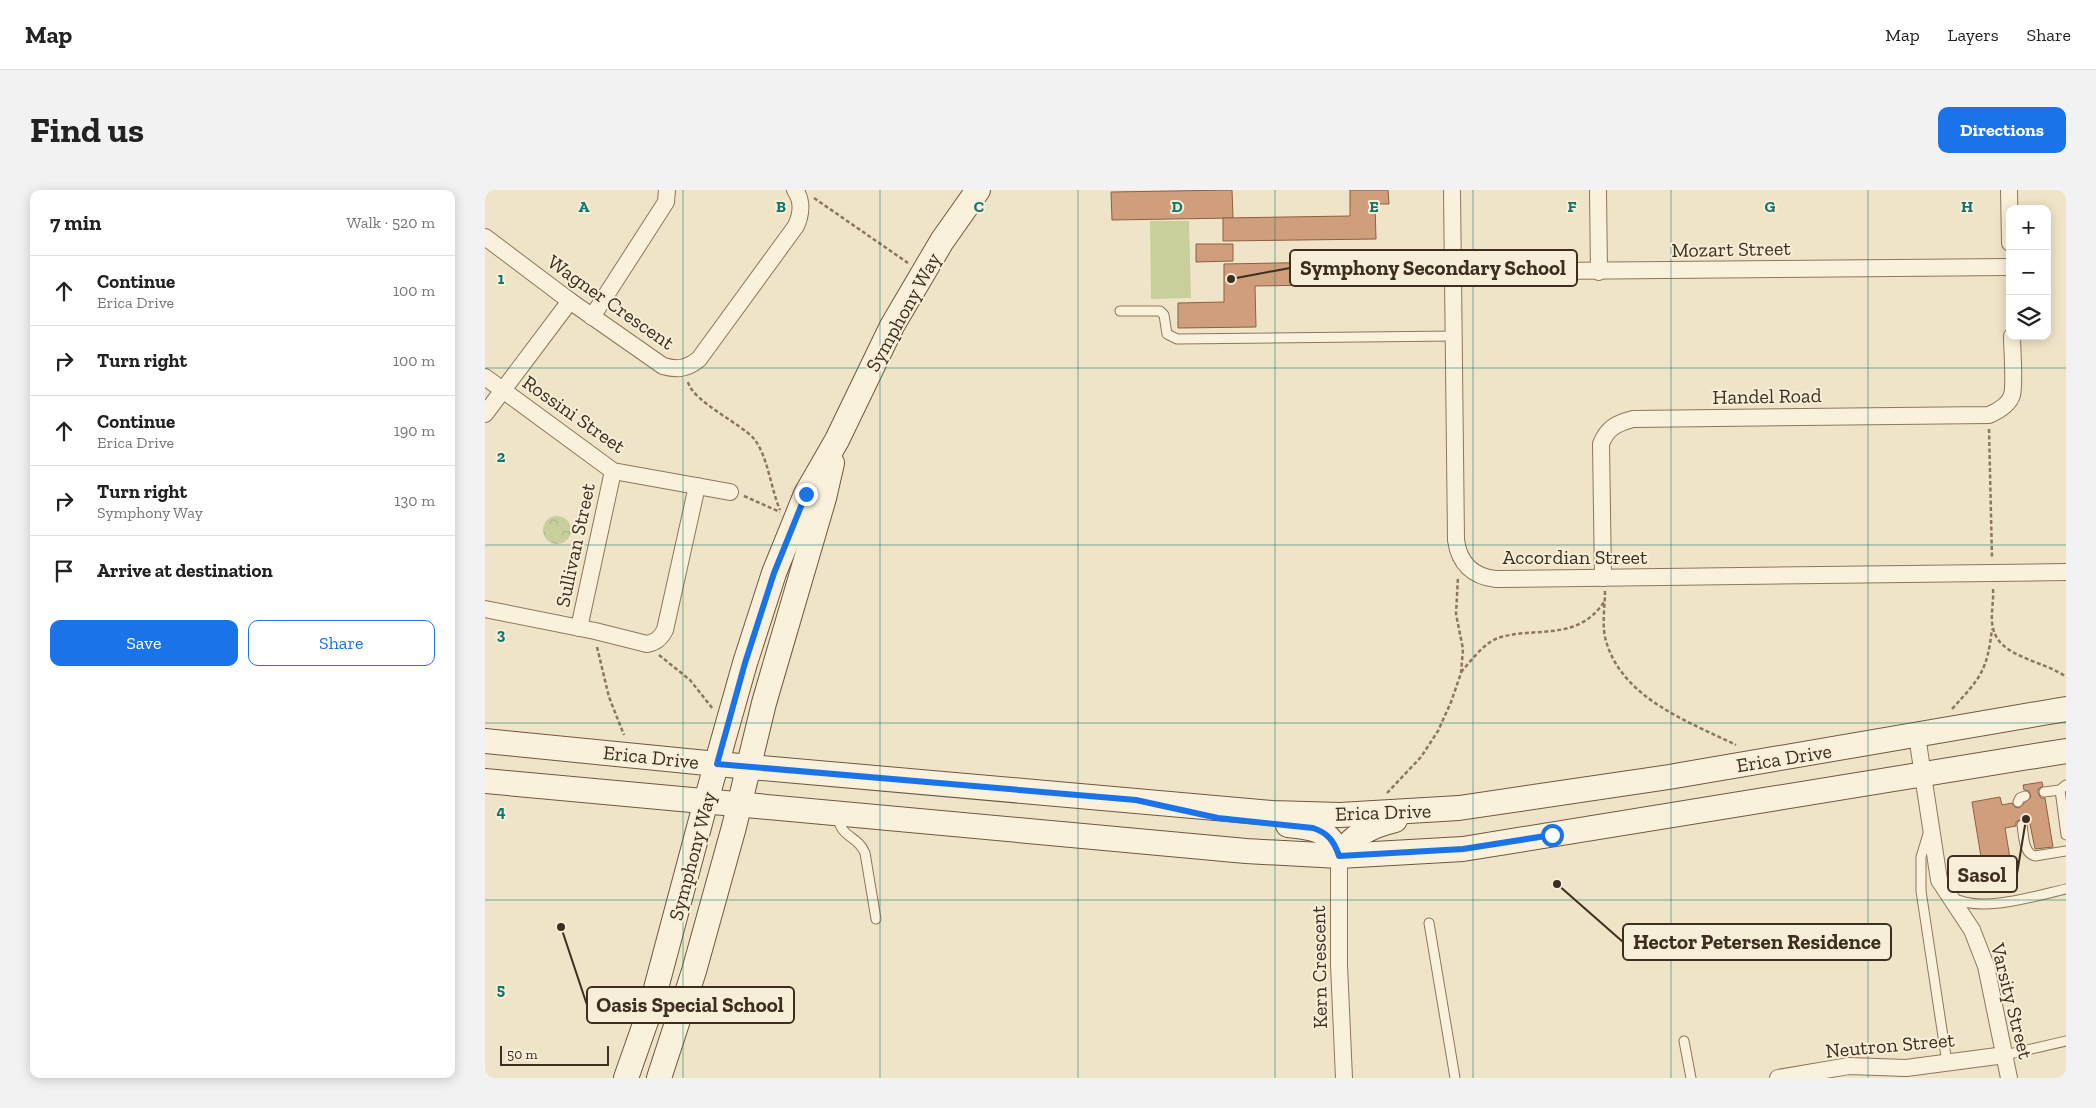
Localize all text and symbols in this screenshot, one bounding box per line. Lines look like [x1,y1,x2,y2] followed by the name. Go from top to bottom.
[25,20,72,49] text: Map
[1885,24,1920,46] text: Map
[1948,24,1999,46] text: Layers
[2027,24,2071,46] text: Share
[1938,107,2066,153] button: Directions
[30,109,144,151] text: Find us
[579,197,590,216] text: A
[776,197,786,216] text: B
[974,197,984,216] text: C
[1171,197,1183,216] text: D
[1369,197,1379,216] text: E
[1567,197,1577,216] text: F
[1765,197,1776,216] text: G
[1961,197,1973,216] text: H
[2006,205,2051,340] map controls
[2006,205,2051,250] button: +
[50,210,101,235] text: 7 min
[347,213,435,232] text: Walk · 520 m
[1671,236,1791,262] street label: Mozart Street
[860,248,946,376] street label: Symphony Way
[543,249,679,355] street label: Wagner Crescent
[1290,250,1577,286] callout: Symphony Secondary School
[2006,250,2051,295] button: −
[1300,255,1566,280] text: Symphony Secondary School
[498,269,505,288] text: 1
[97,270,175,293] text: Continue
[50,277,78,305] icon: ahead
[393,281,435,300] text: 100 m
[97,293,174,312] text: Erica Drive
[2006,295,2051,340] button: layers
[50,347,78,375] icon: right
[97,349,187,372] text: Turn right
[393,351,435,370] text: 100 m
[518,370,630,459] street label: Rossini Street
[1712,383,1822,409] street label: Handel Road
[97,410,175,433] text: Continue
[50,417,78,445] icon: ahead
[394,421,435,440] text: 190 m
[97,433,174,452] text: Erica Drive
[497,447,506,466] text: 2
[97,480,187,503] text: Turn right
[550,480,600,609] street label: Sullivan Street
[795,483,818,506] route end
[50,487,78,515] icon: right
[394,491,435,510] text: 130 m
[97,503,203,522] text: Symphony Way
[1503,545,1648,569] street label: Accordian Street
[50,557,78,585] icon: arrive
[97,559,273,582] text: Arrive at destination
[50,620,238,666] button: Save
[248,620,435,666] button: Share
[497,625,506,644] text: 3
[1735,739,1833,777] street label: Erica Drive
[602,740,700,774] street label: Erica Drive
[663,788,721,923] street label: Symphony Way
[1334,798,1432,826] street label: Erica Drive
[496,802,506,821] text: 4
[1541,824,1564,847] route start
[1948,856,2017,892] callout: Sasol
[1958,862,2006,887] text: Sasol
[1306,905,1332,1029] street label: Kern Crescent
[1623,924,1891,960] callout: Hector Petersen Residence
[1633,929,1881,954] text: Hector Petersen Residence
[1986,940,2038,1062] street label: Varsity Street
[497,980,505,999] text: 5
[587,987,794,1023] callout: Oasis Special School
[596,992,784,1017] text: Oasis Special School
[1824,1027,1956,1063] street label: Neutron Street
[500,1043,609,1066] scale bar
[507,1046,538,1063] text: 50 m

